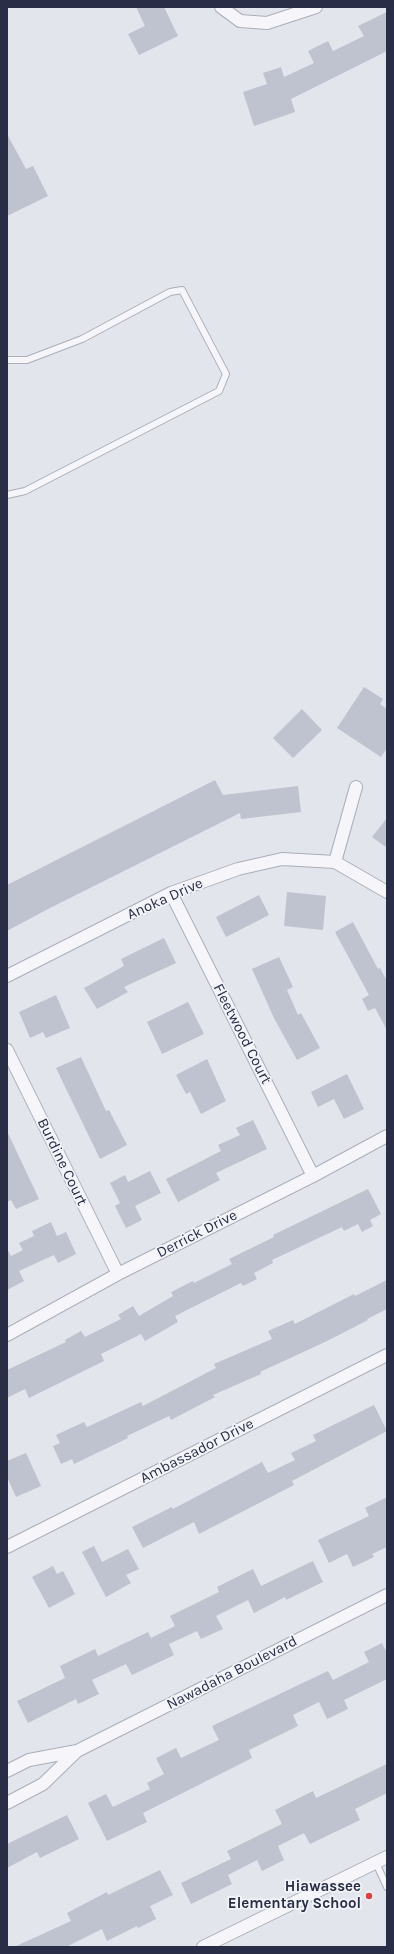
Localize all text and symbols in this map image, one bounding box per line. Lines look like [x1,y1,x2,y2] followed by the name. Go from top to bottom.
[124,874,206,924] street label: Anoka Drive
[209,981,275,1087] street label: Fleetwood Court
[33,1115,91,1209] street label: Burdine Court
[154,1206,240,1262] street label: Derrick Drive
[137,1415,257,1487] street label: Ambassador Drive
[164,1632,300,1714] street label: Nawadaha Boulevard
[228,1878,361,1913] place label: Hiawassee Elementary School
[364,1891,374,1901] marker: Hiawassee Elementary School

